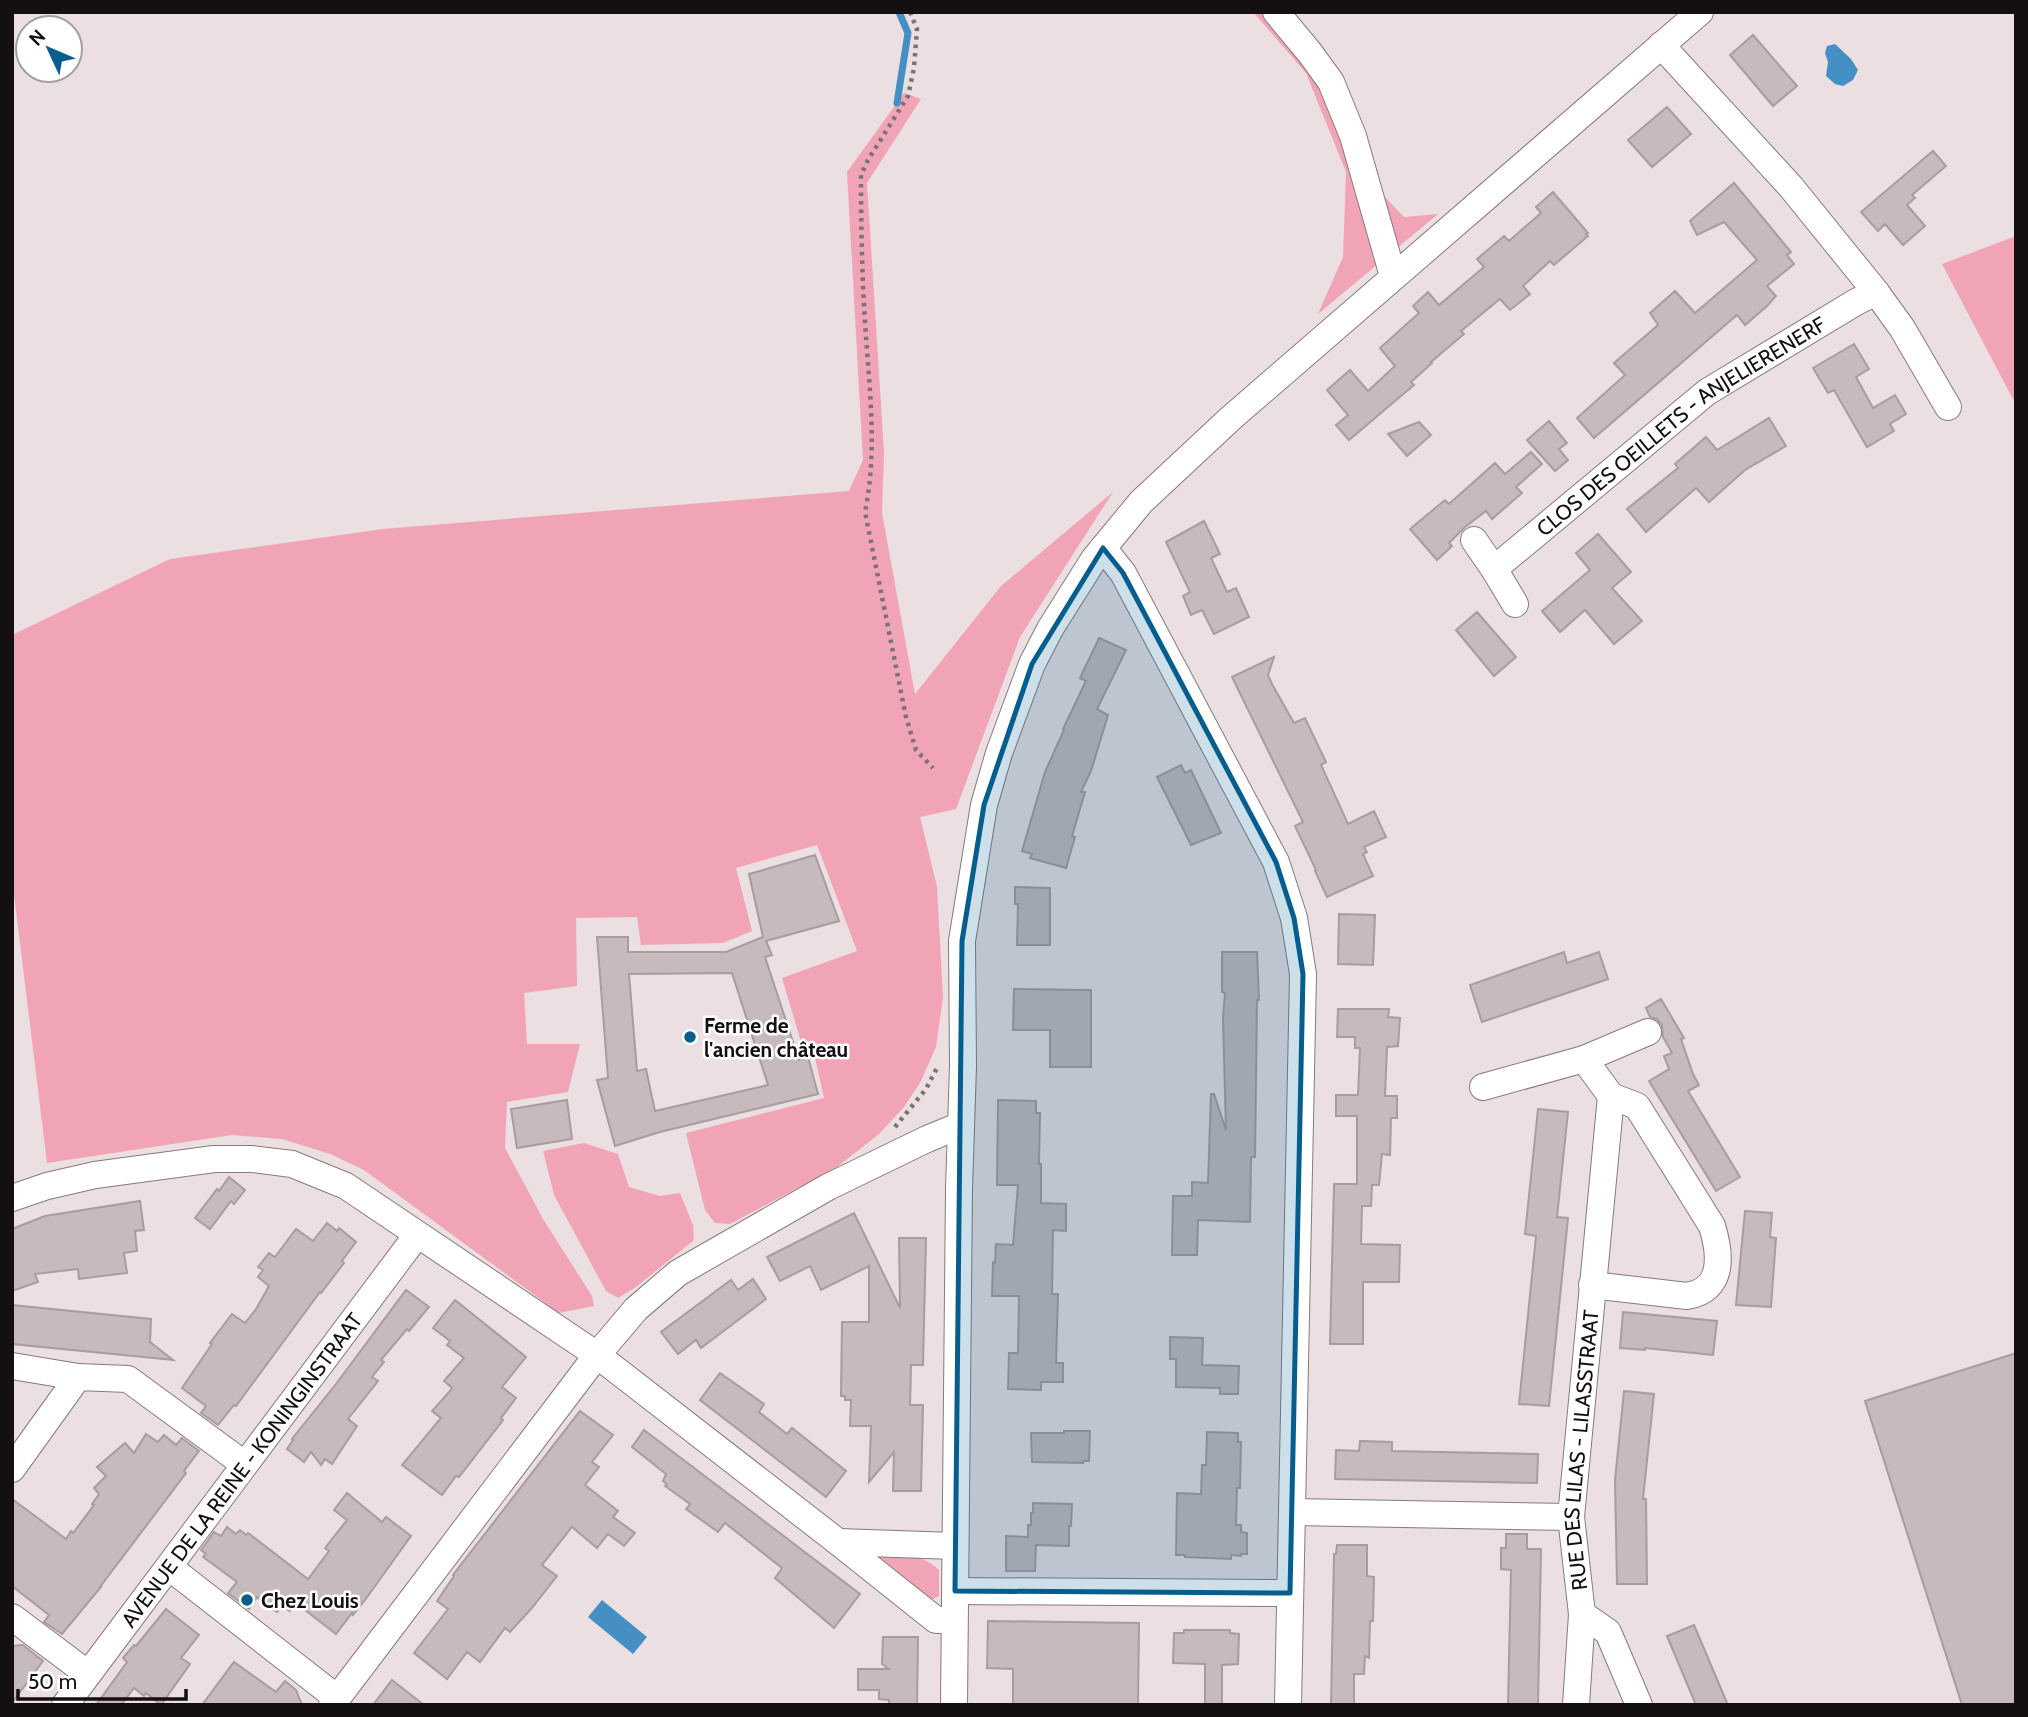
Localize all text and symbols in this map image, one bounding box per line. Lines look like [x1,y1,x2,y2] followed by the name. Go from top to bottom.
[14,14,84,84] north arrow
[24,25,50,50] text: N
[1531,311,1830,541] street label: CLOS DES OEILLETS - ANJELIERENERF
[704,1013,848,1062] place label: Ferme de l'ancien château
[682,1029,698,1045] marker: Ferme de l'ancien château
[116,1308,367,1632] street label: AVENUE DE LA REINE - KONINGINSTRAAT
[1558,1309,1603,1592] street label: RUE DES LILAS - LILASSTRAAT
[261,1588,359,1613] place label: Chez Louis
[239,1592,255,1608] marker: Chez Louis
[18,1658,186,1702] scale bar
[28,1669,77,1694] text: 50 m

